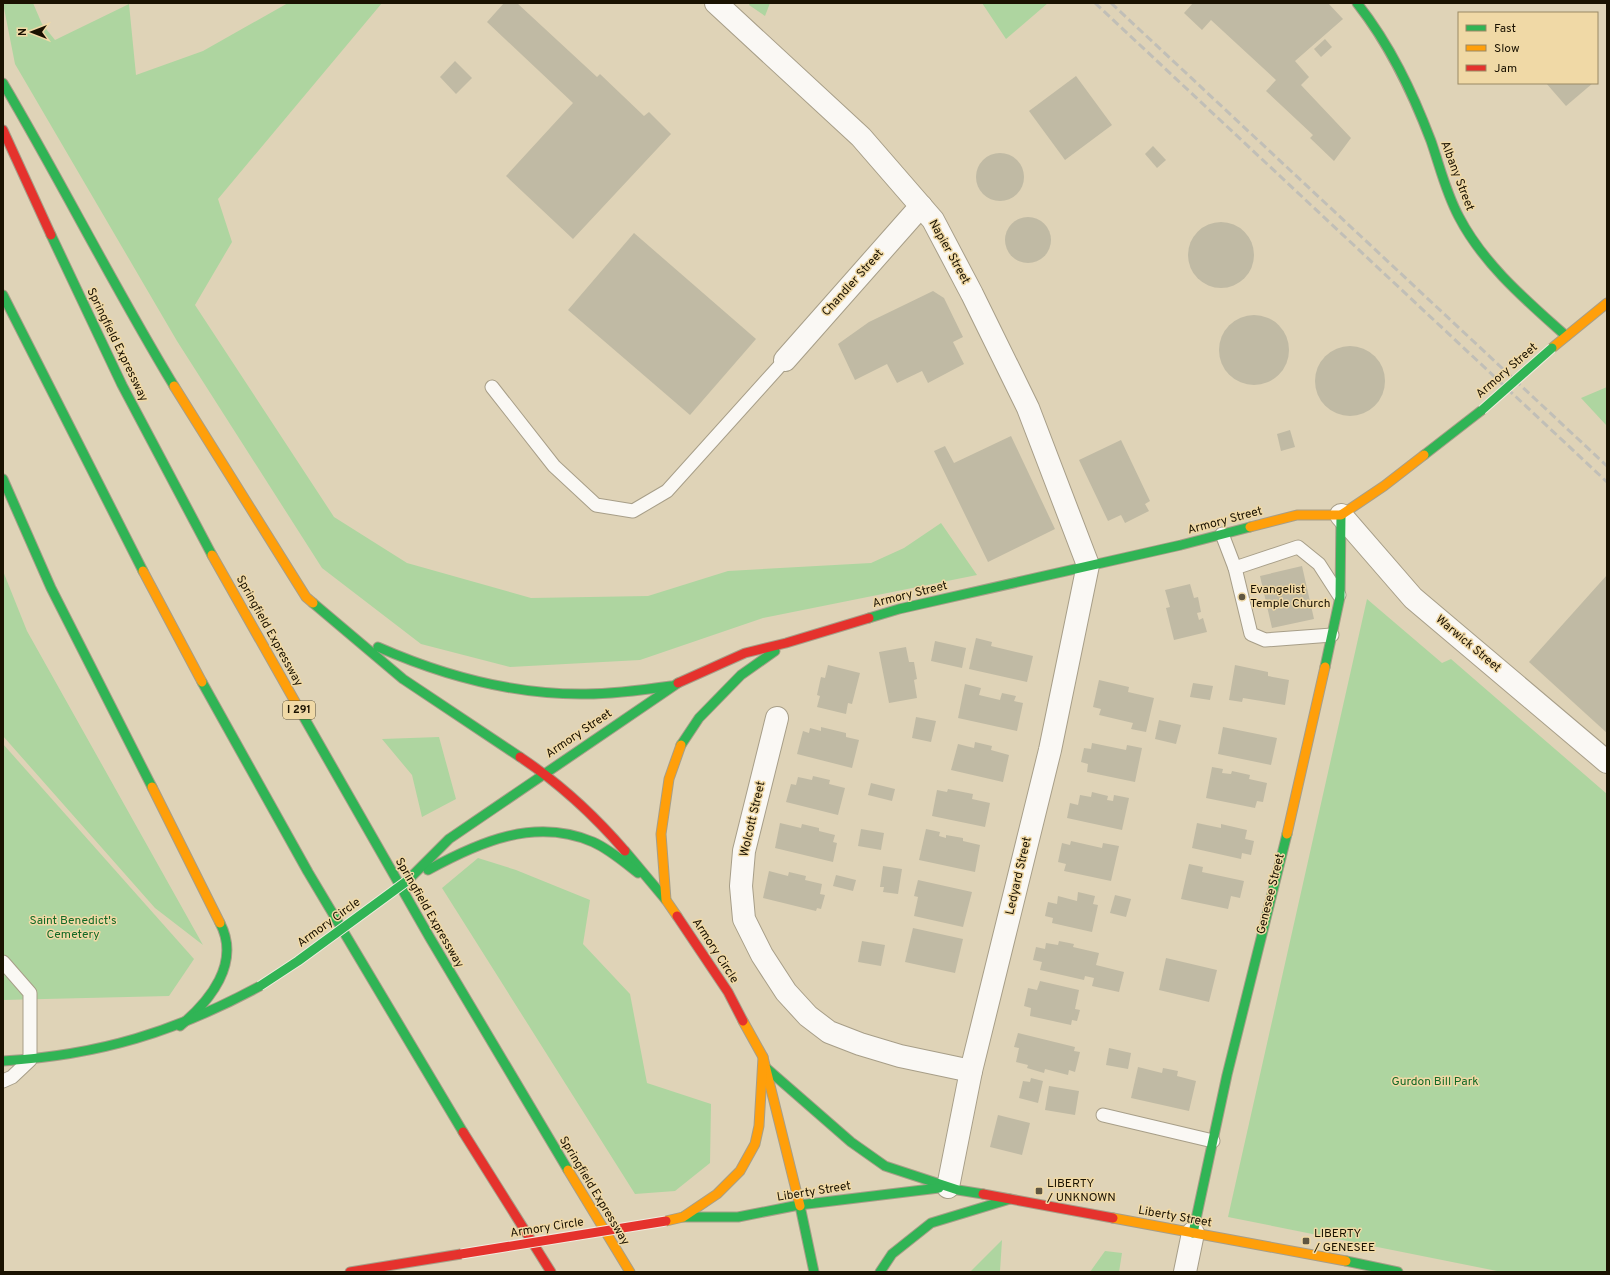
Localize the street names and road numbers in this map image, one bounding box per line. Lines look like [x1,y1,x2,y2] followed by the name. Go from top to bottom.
[1436,139,1478,213] street label: Albany Street
[925,217,973,287] street label: Napier Street
[819,246,887,320] street label: Chandler Street
[82,285,152,405] street label: Springfield Expressway
[1473,340,1541,402] street label: Armory Street
[1186,503,1264,539] street label: Armory Street
[232,573,306,689] street label: Springfield Expressway
[871,578,949,612] street label: Armory Street
[1432,612,1504,676] street label: Warwick Street
[283,701,315,719] road number: I 291
[543,706,615,762] street label: Armory Street
[737,780,769,858] street label: Wolcott Street
[1002,835,1036,917] street label: Ledyard Street
[1253,852,1289,936] street label: Genesee Street
[391,855,467,971] street label: Springfield Expressway
[294,895,364,951] street label: Armory Circle
[688,915,742,987] street label: Armory Circle
[555,1133,633,1249] street label: Springfield Expressway
[776,1178,852,1206] street label: Liberty Street
[1137,1203,1213,1231] street label: Liberty Street
[509,1214,585,1242] street label: Armory Circle

